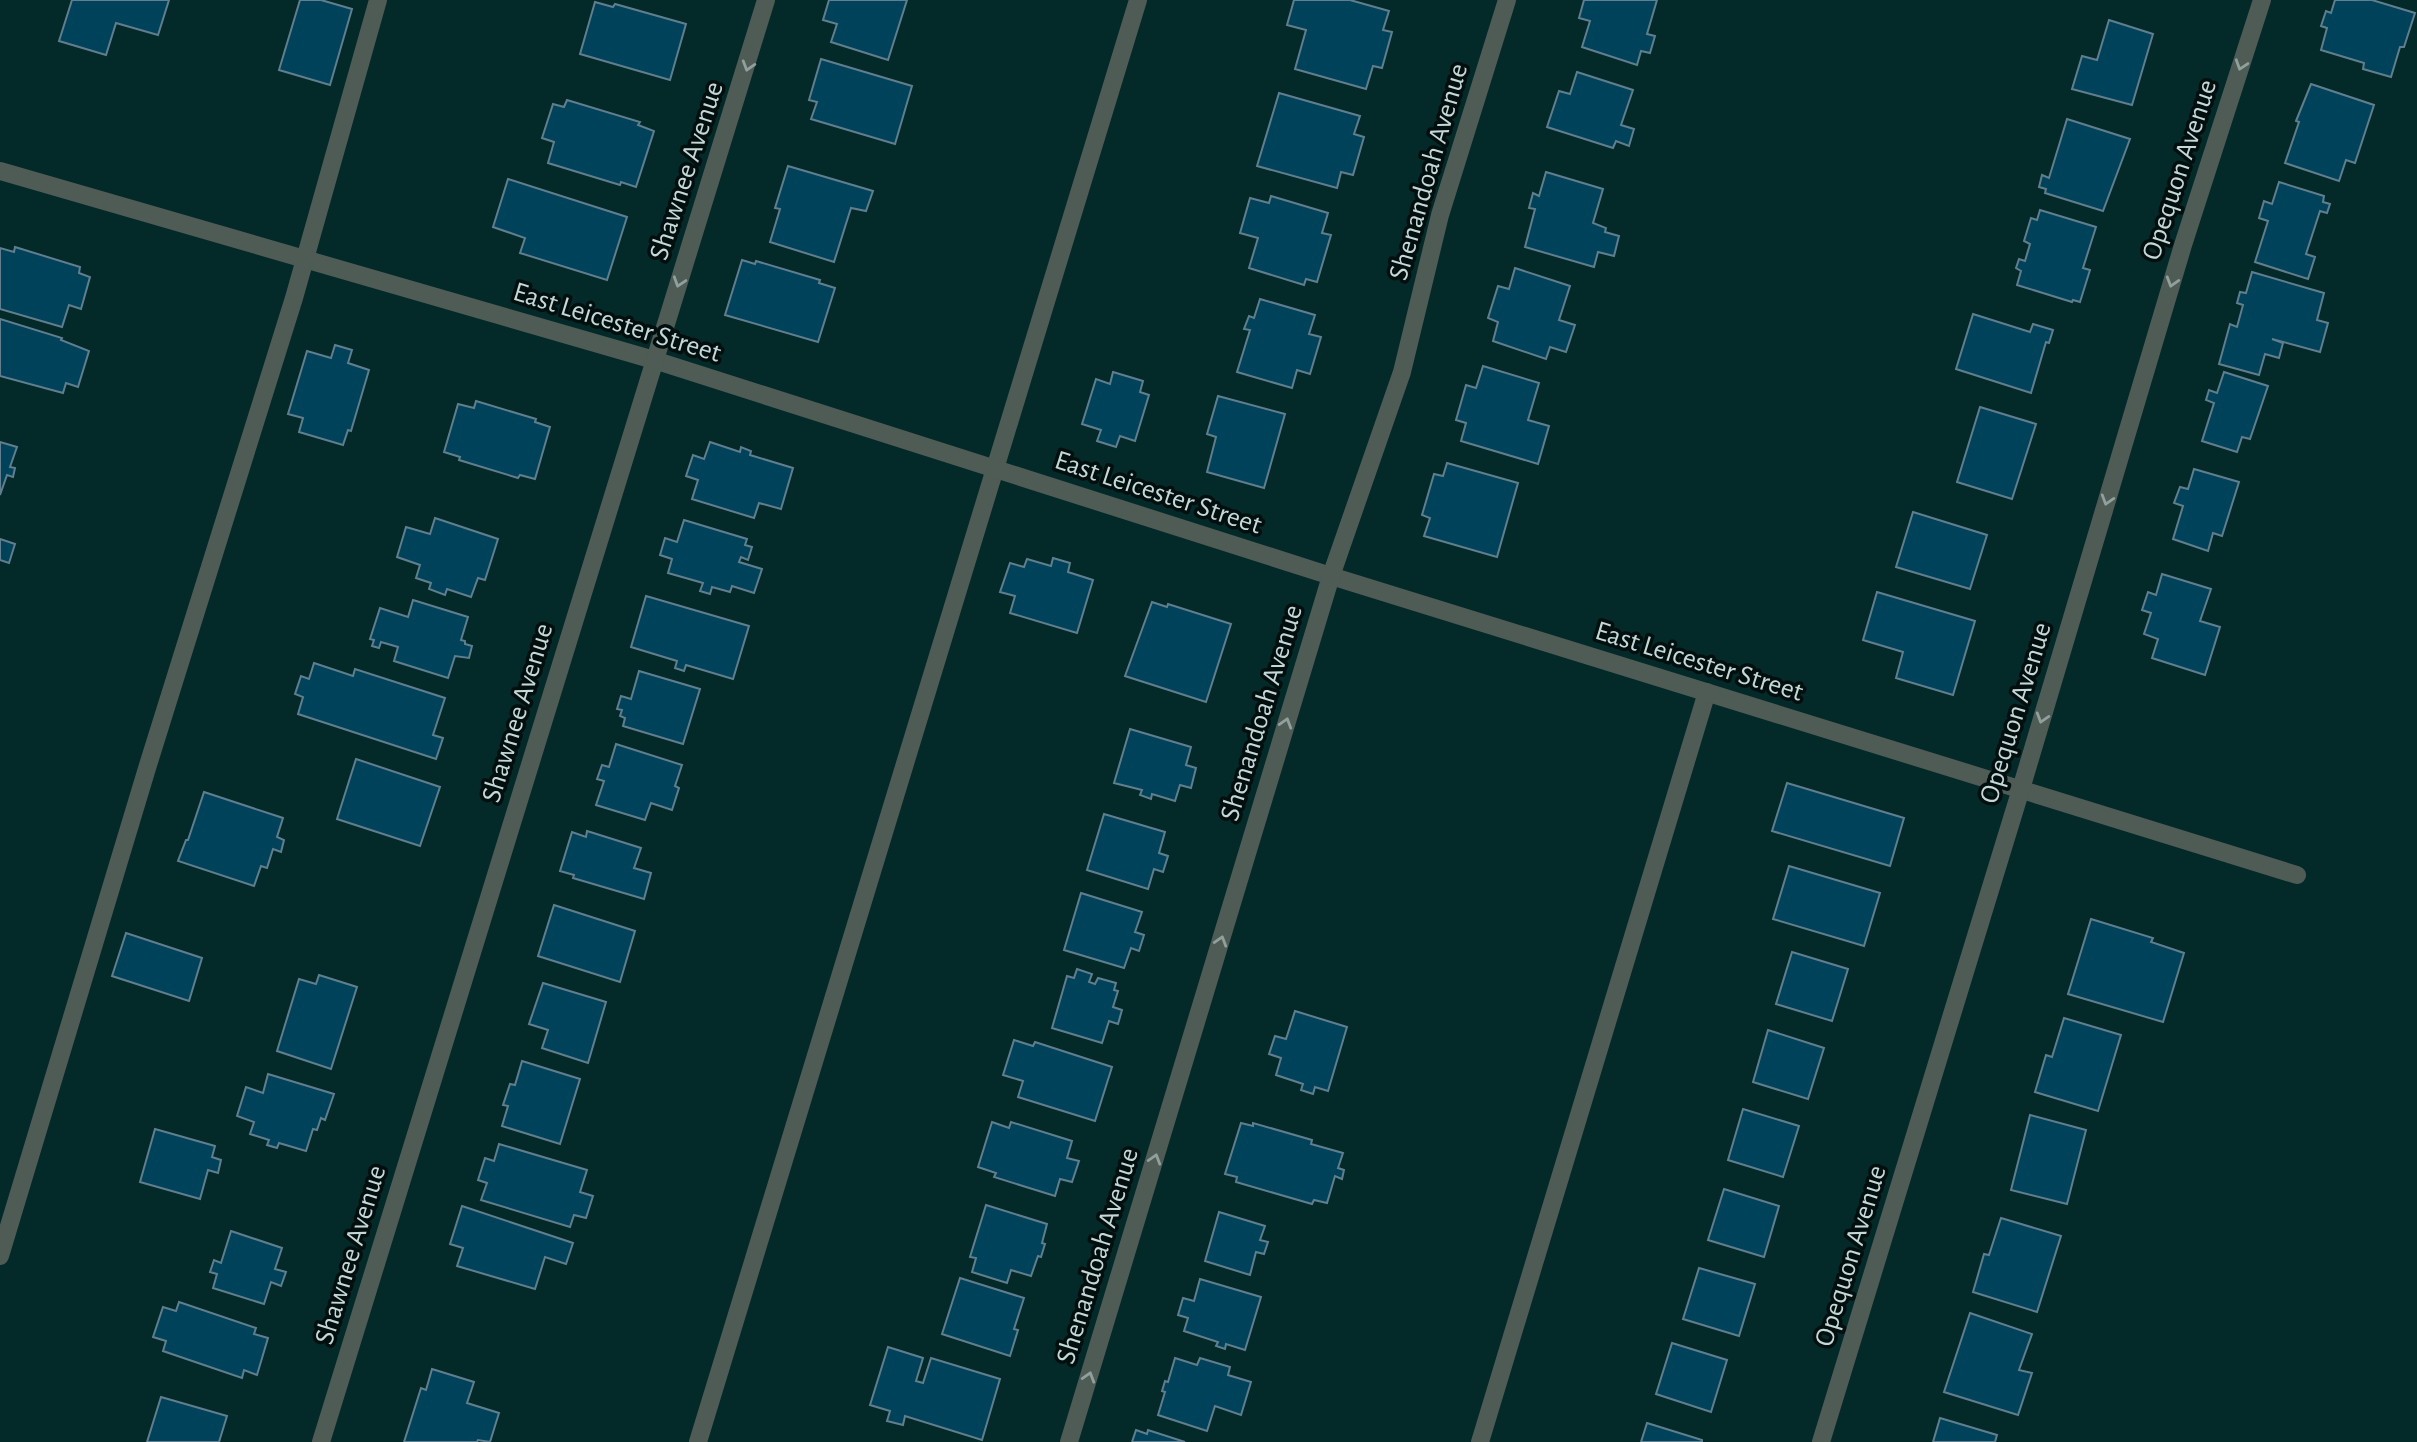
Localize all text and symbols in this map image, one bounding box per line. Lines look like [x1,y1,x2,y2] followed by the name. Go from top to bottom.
[2235,58,2249,71] one-way arrow
[741,59,756,71] one-way arrow
[1385,61,1473,283] street label: Shenandoah Avenue
[2138,76,2222,264] street label: Opequon Avenue
[645,78,729,264] street label: Shawnee Avenue
[673,276,687,288] one-way arrow
[2166,276,2181,288] one-way arrow
[510,278,724,368] street label: East Leicester Street
[1051,446,1265,540] street label: East Leicester Street
[2101,494,2116,506] one-way arrow
[1216,602,1308,824] street label: Shenandoah Avenue
[1592,617,1806,707] street label: East Leicester Street
[1975,619,2057,807] street label: Opequon Avenue
[478,620,558,806] street label: Shawnee Avenue
[2035,712,2050,724] one-way arrow
[1278,718,1293,730] one-way arrow
[1213,936,1228,948] one-way arrow
[1052,1145,1144,1367] street label: Shenandoah Avenue
[1147,1153,1162,1165] one-way arrow
[311,1162,391,1348] street label: Shawnee Avenue
[1810,1162,1892,1350] street label: Opequon Avenue
[1080,1371,1095,1383] one-way arrow

